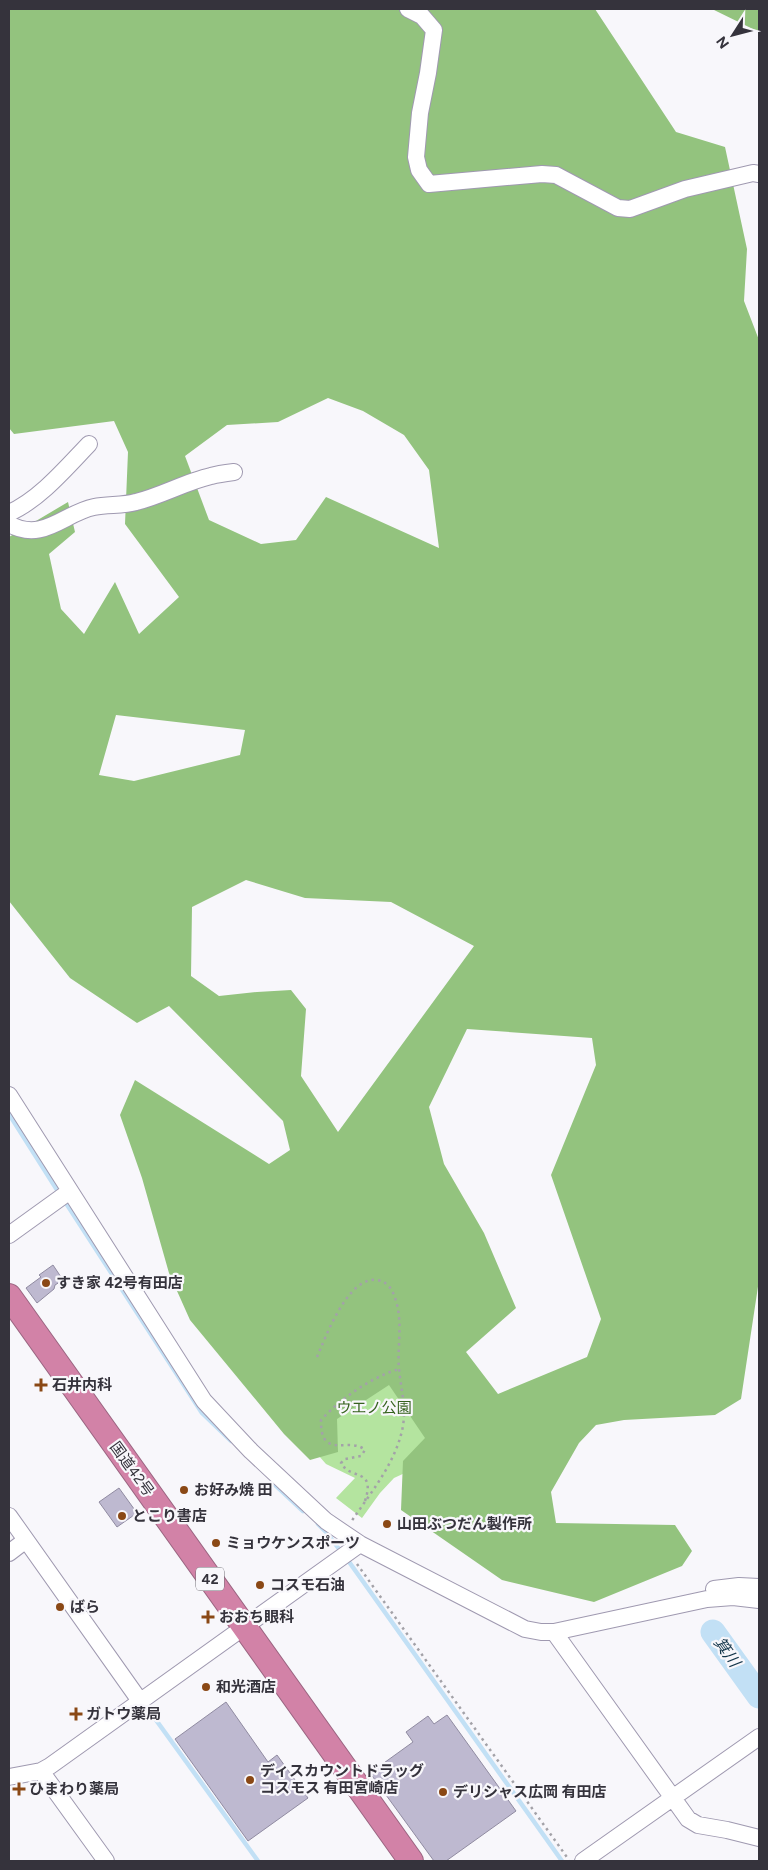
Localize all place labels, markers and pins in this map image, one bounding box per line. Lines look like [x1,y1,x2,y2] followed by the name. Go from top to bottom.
[56,1274,183,1292] place label: すき家 42号有田店
[40,1277,52,1289] marker: すき家 42号有田店
[52,1376,112,1394] place label: 石井内科
[34,1378,48,1392] marker: 石井内科
[194,1481,273,1499] place label: お好み焼 田
[178,1484,190,1496] marker: お好み焼 田
[132,1507,207,1525] place label: とこり書店
[116,1510,128,1522] marker: とこり書店
[397,1515,532,1533] place label: 山田ぶつだん製作所
[381,1518,393,1530] marker: 山田ぶつだん製作所
[226,1534,360,1552] place label: ミョウケンスポーツ
[210,1537,222,1549] marker: ミョウケンスポーツ
[270,1576,345,1594] place label: コスモ石油
[254,1579,266,1591] marker: コスモ石油
[70,1598,100,1616] place label: ばら
[54,1601,66,1613] marker: ばら
[219,1608,294,1626] place label: おおち眼科
[201,1610,215,1624] marker: おおち眼科
[216,1678,276,1696] place label: 和光酒店
[200,1681,212,1693] marker: 和光酒店
[86,1705,161,1723] place label: ガトウ薬局
[70,1708,82,1720] marker: ガトウ薬局
[260,1762,424,1797] place label: ディスカウントドラッグ コスモス 有田宮崎店
[244,1774,256,1786] marker: ディスカウントドラッグ コスモス 有田宮崎店
[29,1780,119,1798] place label: ひまわり薬局
[13,1783,25,1795] marker: ひまわり薬局
[453,1783,607,1801] place label: デリシャス広岡 有田店
[437,1786,449,1798] marker: デリシャス広岡 有田店

